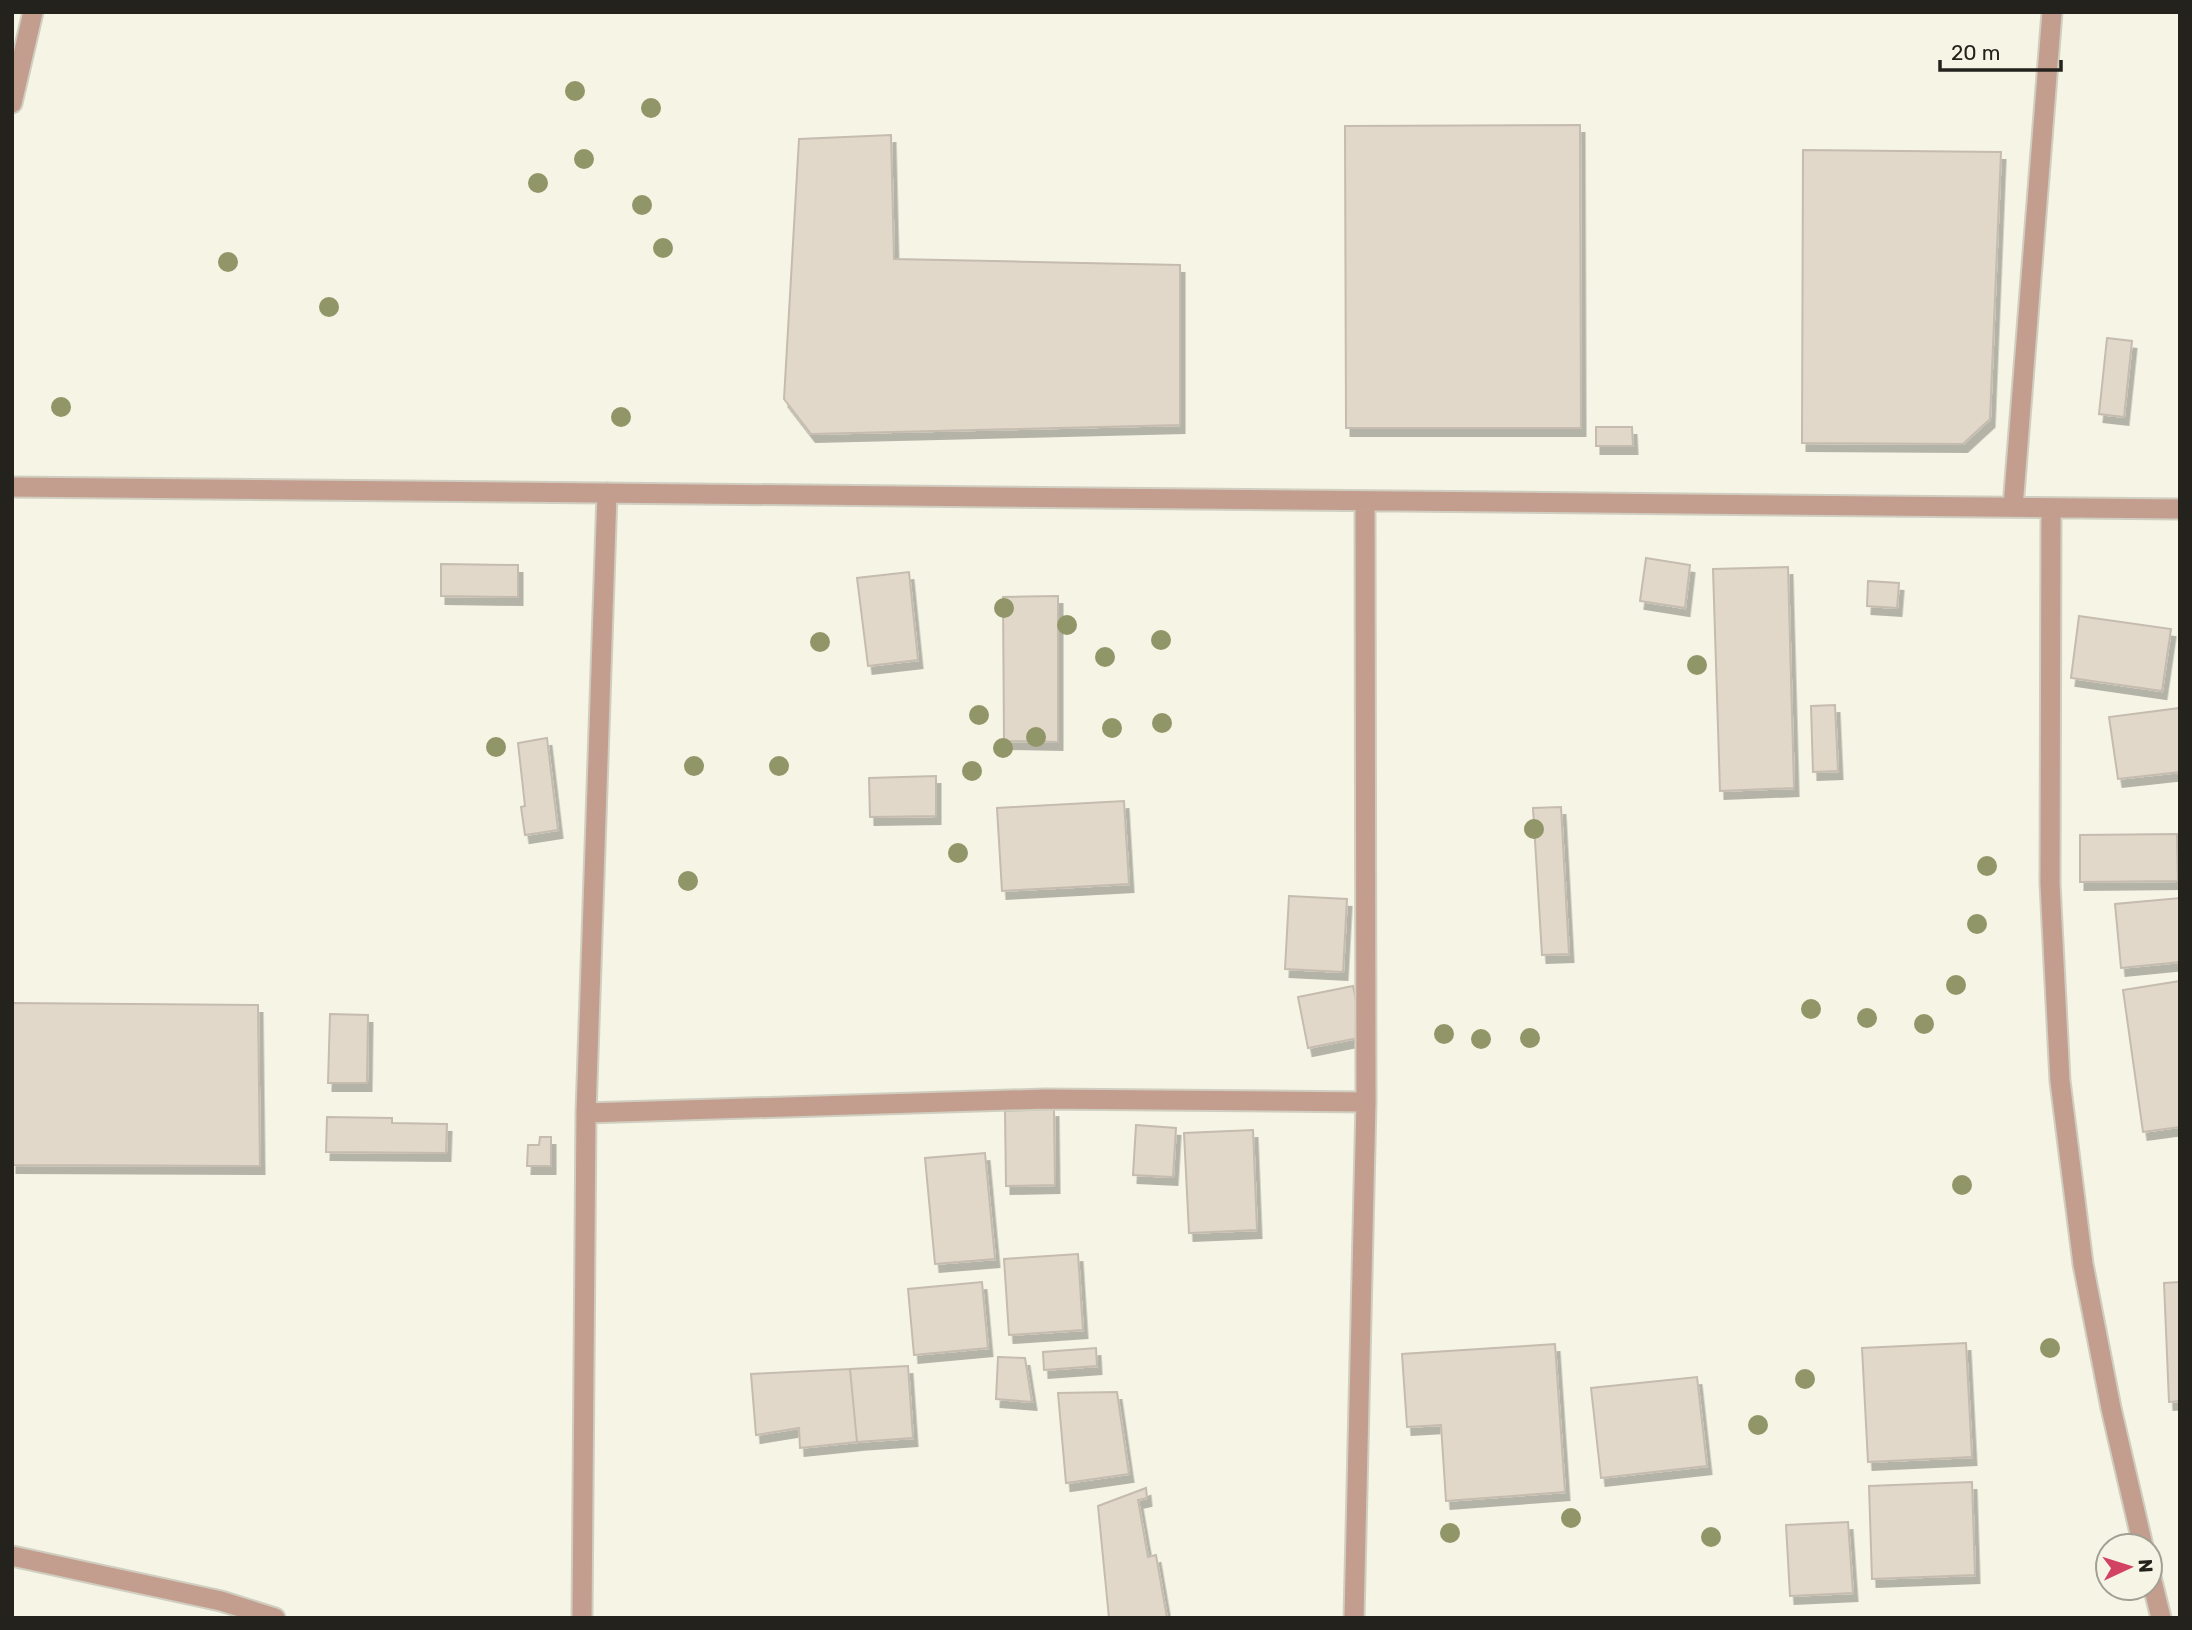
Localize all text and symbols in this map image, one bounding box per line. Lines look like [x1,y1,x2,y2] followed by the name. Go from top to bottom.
[1940,28,2061,72] scale bar
[1951,40,2000,65] text: 20 m
[2094,1532,2164,1602] north arrow
[2134,1558,2157,1573] text: N

